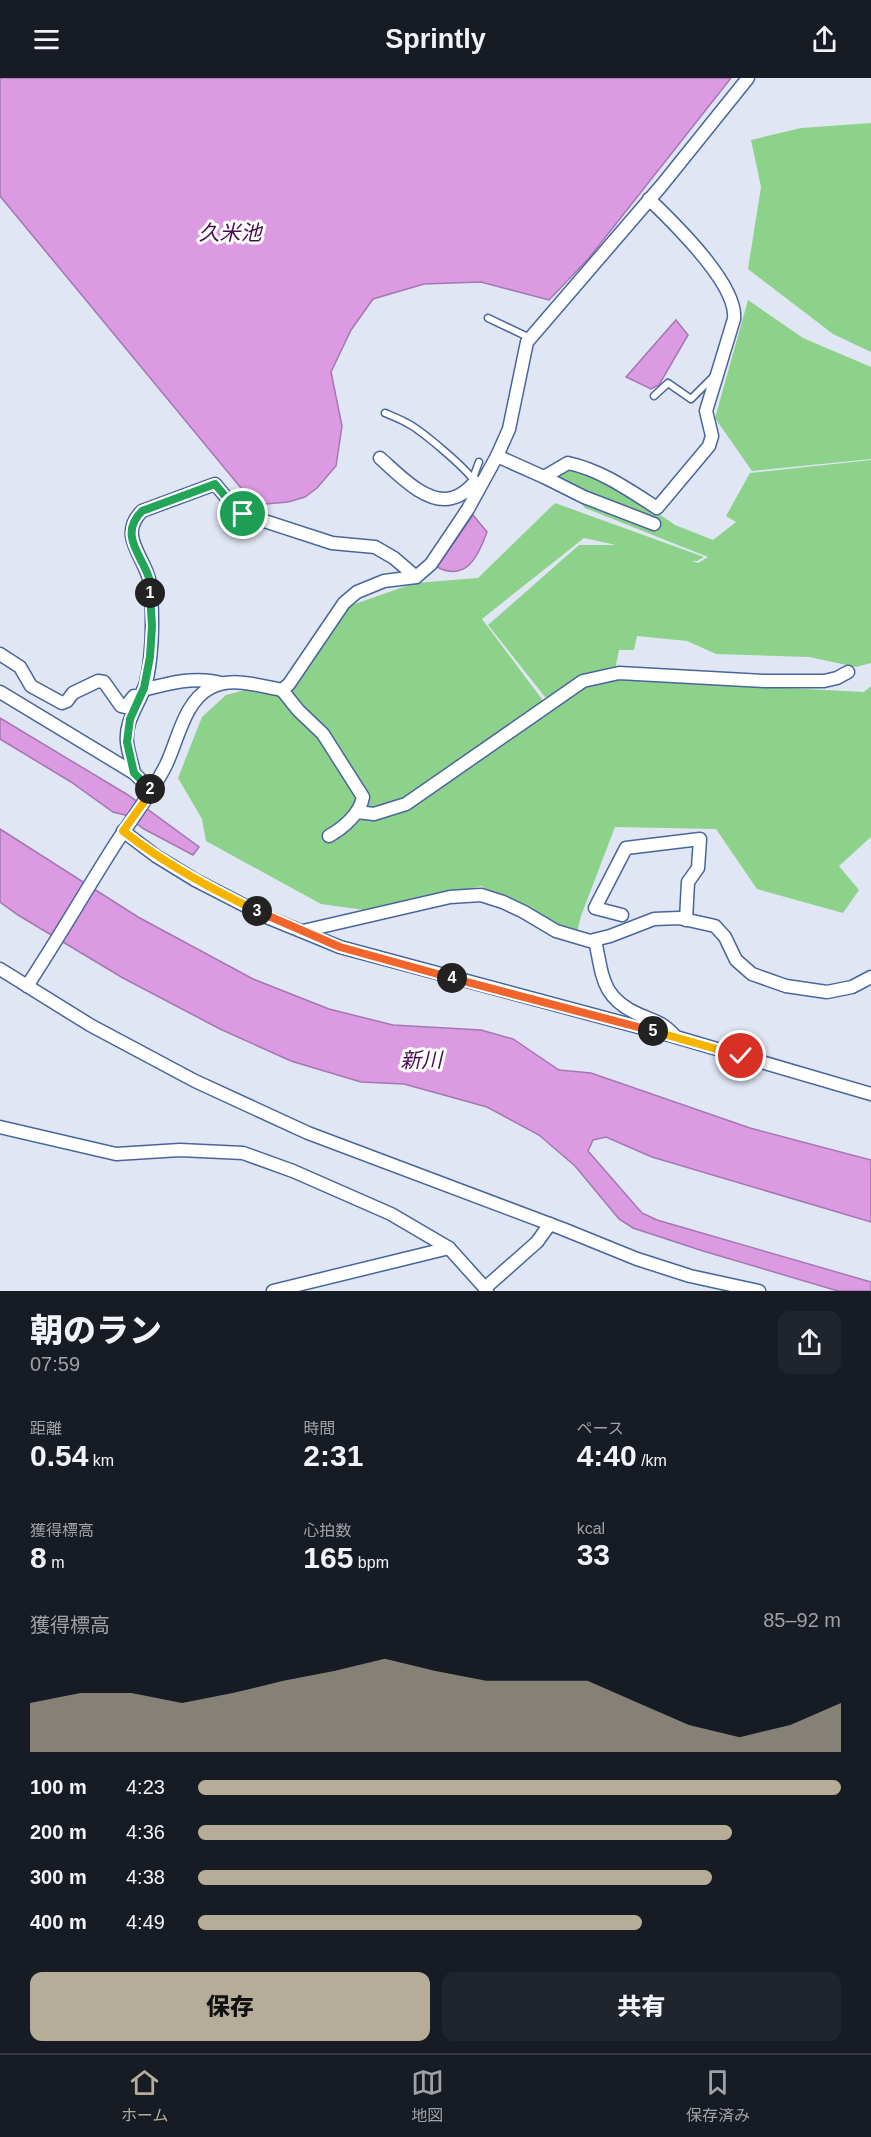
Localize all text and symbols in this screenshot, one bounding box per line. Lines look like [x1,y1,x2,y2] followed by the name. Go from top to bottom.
[30,23,63,56] icon: menu
[808,23,841,56] icon: share
[385,24,486,54] text: Sprintly
[199,221,263,244] water label: 久米池
[217,488,268,539] pin
[226,497,259,530] icon: arrive
[135,578,165,608] pin: 1
[146,584,154,601] text: 1
[135,774,165,804] pin: 2
[146,780,154,797] text: 2
[242,896,272,926] pin: 3
[253,902,261,919] text: 3
[437,963,467,993] pin: 4
[448,969,456,986] text: 4
[638,1016,668,1046] pin: 5
[649,1022,657,1039] text: 5
[715,1030,766,1081] pin
[724,1039,757,1072] icon: check
[400,1048,444,1072] water label: 新川
[778,1311,841,1374] button: share
[30,1312,162,1349] text: 朝のラン
[30,1353,80,1375] text: 07:59
[30,1420,62,1437] text: 距離
[303,1420,335,1437] text: 時間
[577,1420,624,1437] text: ペース
[30,1439,88,1472] text: 0.54
[303,1439,363,1472] text: 2:31
[577,1439,637,1472] text: 4:40
[88,1452,114,1469] text: km
[637,1452,667,1469] text: /km
[577,1520,605,1537] text: kcal
[30,1522,94,1539] text: 獲得標高
[303,1522,351,1539] text: 心拍数
[577,1538,610,1571] text: 33
[30,1541,47,1574] text: 8
[303,1541,353,1574] text: 165
[47,1554,64,1571] text: m
[353,1554,389,1571] text: bpm
[763,1609,841,1631] text: 85–92 m
[30,1614,110,1636] text: 獲得標高
[30,1776,87,1798] text: 100 m
[126,1776,165,1798] text: 4:23
[30,1821,87,1843] text: 200 m
[126,1821,165,1843] text: 4:36
[30,1866,87,1888] text: 300 m
[126,1866,165,1888] text: 4:38
[30,1911,87,1933] text: 400 m
[126,1911,165,1933] text: 4:49
[30,1972,430,2041] button: 保存
[442,1972,841,2041] button: 共有
[121,2066,169,2126] tab: ホーム
[411,2066,444,2126] tab: 地図
[686,2066,750,2126] tab: 保存済み

